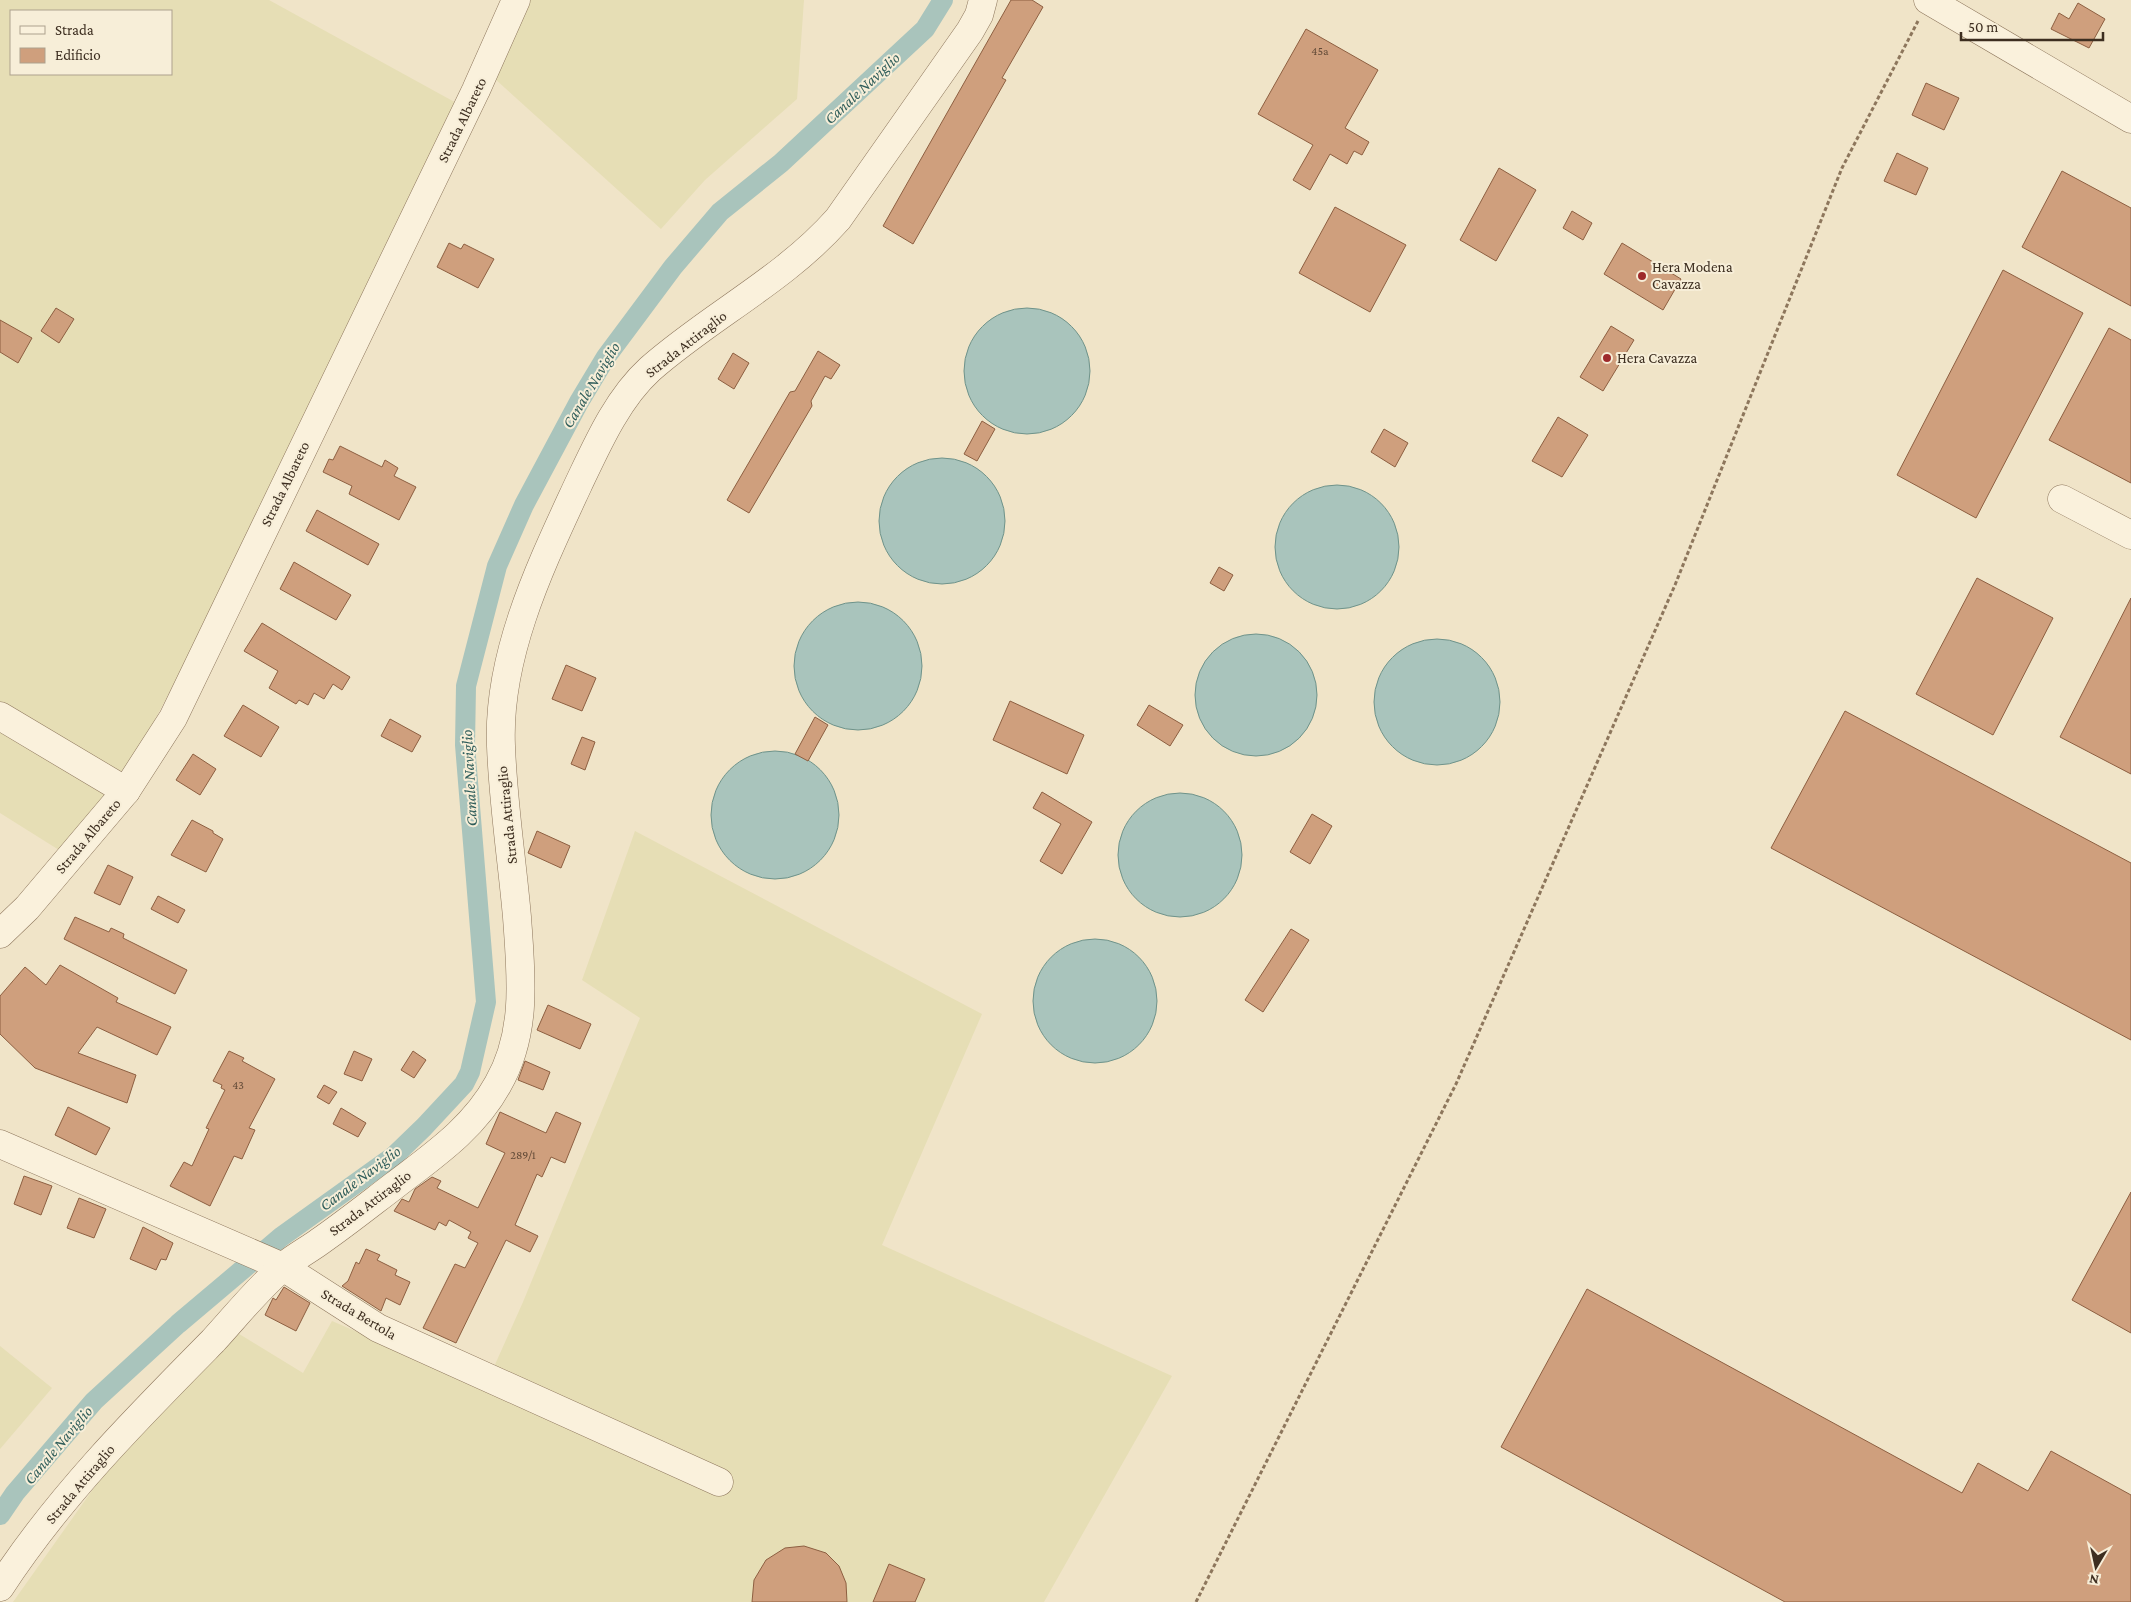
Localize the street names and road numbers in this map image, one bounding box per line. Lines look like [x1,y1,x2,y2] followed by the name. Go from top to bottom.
[435,75,489,165] street label: Strada Albareto
[642,307,730,381] street label: Strada Attiraglio
[258,439,312,529] street label: Strada Albareto
[494,765,521,865] street label: Strada Attiraglio
[52,795,124,877] street label: Strada Albareto
[326,1167,415,1240] street label: Strada Attiraglio
[318,1285,400,1343] street label: Strada Bertola
[42,1441,119,1527] street label: Strada Attiraglio

